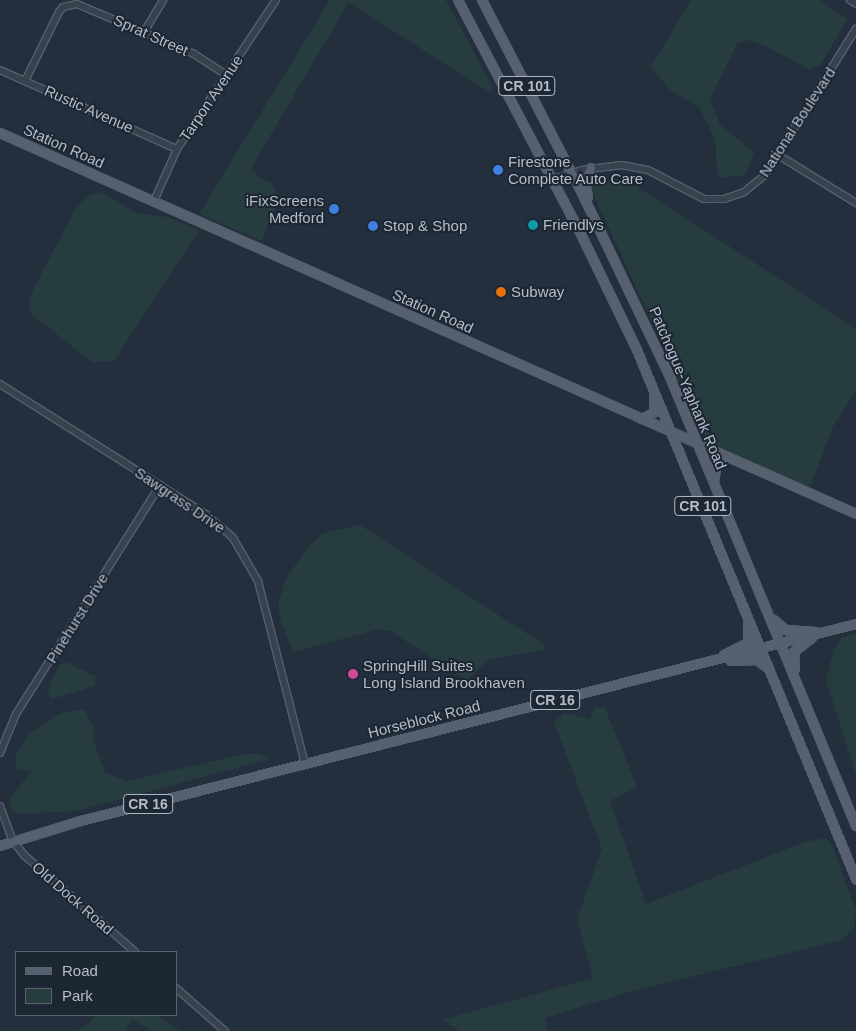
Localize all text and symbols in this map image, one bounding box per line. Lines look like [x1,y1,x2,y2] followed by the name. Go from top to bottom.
[111,11,191,59] street label: Sprat Street
[175,51,247,145] street label: Tarpon Avenue
[755,64,839,180] street label: National Boulevard
[498,74,556,98] road number: CR 101
[41,81,137,137] street label: Rustic Avenue
[21,120,107,172] street label: Station Road
[508,152,644,187] place label: Firestone Complete Auto Care
[492,164,504,176] marker: Firestone Complete Auto Care
[246,191,324,226] place label: iFixScreens Medford
[328,203,340,215] marker: iFixScreens Medford
[543,216,604,234] place label: Friendlys
[383,217,467,235] place label: Stop & Shop
[527,219,539,231] marker: Friendlys
[367,220,379,232] marker: Stop & Shop
[511,283,564,301] place label: Subway
[390,285,476,337] street label: Station Road
[495,286,507,298] marker: Subway
[646,304,730,472] street label: Patchogue-Yaphank Road
[131,463,229,537] street label: Sawgrass Drive
[674,494,732,518] road number: CR 101
[42,570,112,666] street label: Pinehurst Drive
[363,656,525,691] place label: SpringHill Suites Long Island Brookhaven
[347,668,359,680] marker: SpringHill Suites Long Island Brookhaven
[530,688,580,712] road number: CR 16
[366,696,482,742] street label: Horseblock Road
[123,792,173,816] road number: CR 16
[29,858,117,938] street label: Old Dock Road
[15,951,178,1016] legend
[62,962,98,979] text: Road
[62,987,93,1004] text: Park

